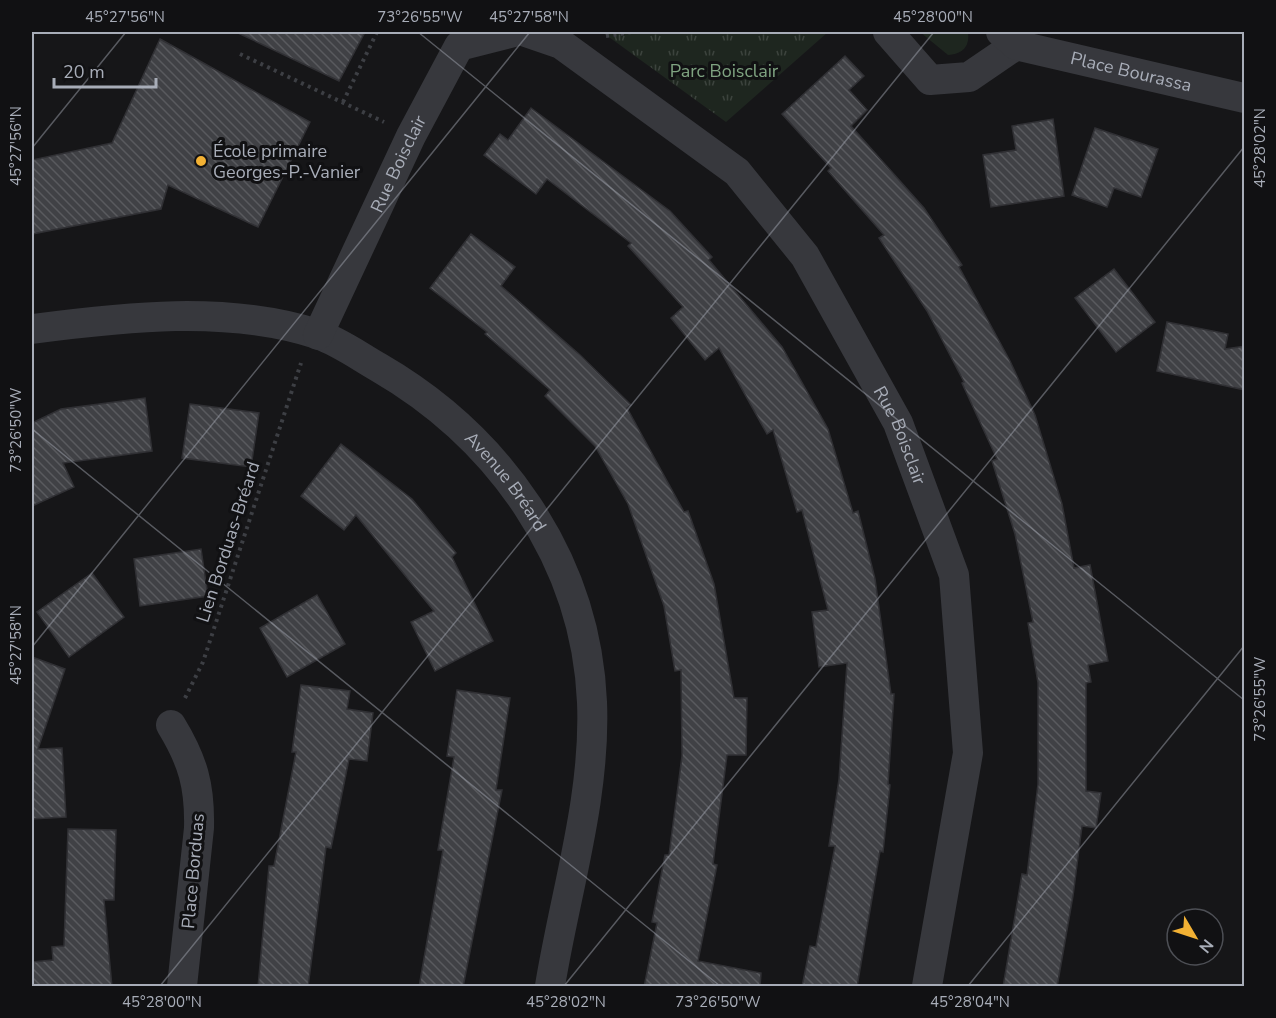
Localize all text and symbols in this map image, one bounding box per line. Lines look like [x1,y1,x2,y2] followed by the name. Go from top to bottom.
[85,7,165,27] text: 45°27'56"N
[377,7,463,27] text: 73°26'55"W
[489,7,569,27] text: 45°27'58"N
[893,7,973,27] text: 45°28'00"N
[1068,46,1194,97] street label: Place Bourassa
[54,51,156,89] scale bar
[670,59,779,83] park label: Parc Boisclair
[63,60,105,84] text: 20 m
[6,106,26,186] text: 45°27'56"N
[1250,108,1270,188] text: 45°28'02"N
[365,110,432,217] street label: Rue Boisclair
[213,139,361,184] place label: École primaire Georges-P.-Vanier
[194,154,208,168] marker: École primaire Georges-P.-Vanier
[868,382,932,488] street label: Rue Boisclair
[6,387,26,473] text: 73°26'50"W
[460,426,552,535] street label: Avenue Bréard
[191,459,265,625] street label: Lien Borduas-Bréard
[6,605,26,685] text: 45°27'58"N
[1250,656,1270,742] text: 73°26'55"W
[176,812,210,930] street label: Place Borduas
[1165,907,1225,967] north arrow
[1194,934,1218,957] text: N
[122,992,202,1012] text: 45°28'00"N
[526,992,606,1012] text: 45°28'02"N
[675,992,761,1012] text: 73°26'50"W
[930,992,1010,1012] text: 45°28'04"N

